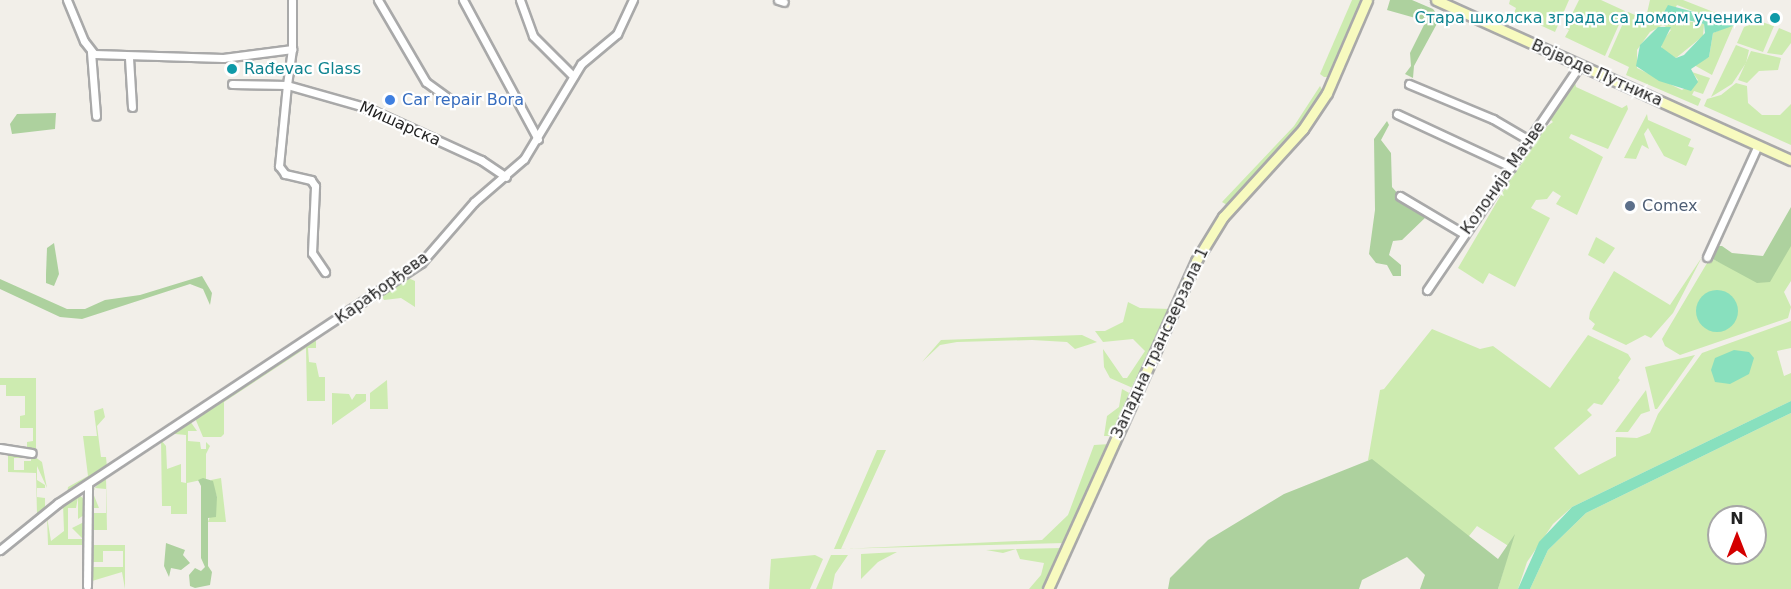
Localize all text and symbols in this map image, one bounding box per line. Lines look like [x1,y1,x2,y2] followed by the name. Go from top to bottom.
[1415,8,1763,28] place label: Стара школска зграда са домом ученика
[1768,11,1782,25] marker: Стара школска зграда са домом ученика
[1528,35,1666,111] street label: Војводе Путника
[244,59,361,79] place label: Rađevac Glass
[225,62,239,76] marker: Rađevac Glass
[402,90,524,110] place label: Car repair Bora
[383,93,397,107] marker: Car repair Bora
[356,98,444,150] street label: Мишарска
[1457,118,1549,238] street label: Колонија Мачве
[1642,196,1698,216] place label: Comex
[1623,199,1637,213] marker: Comex
[1107,245,1213,441] street label: Западна трансверзала 1
[332,248,432,328] street label: Карађорђева
[1707,505,1767,565] north arrow
[1730,509,1744,528] text: N

